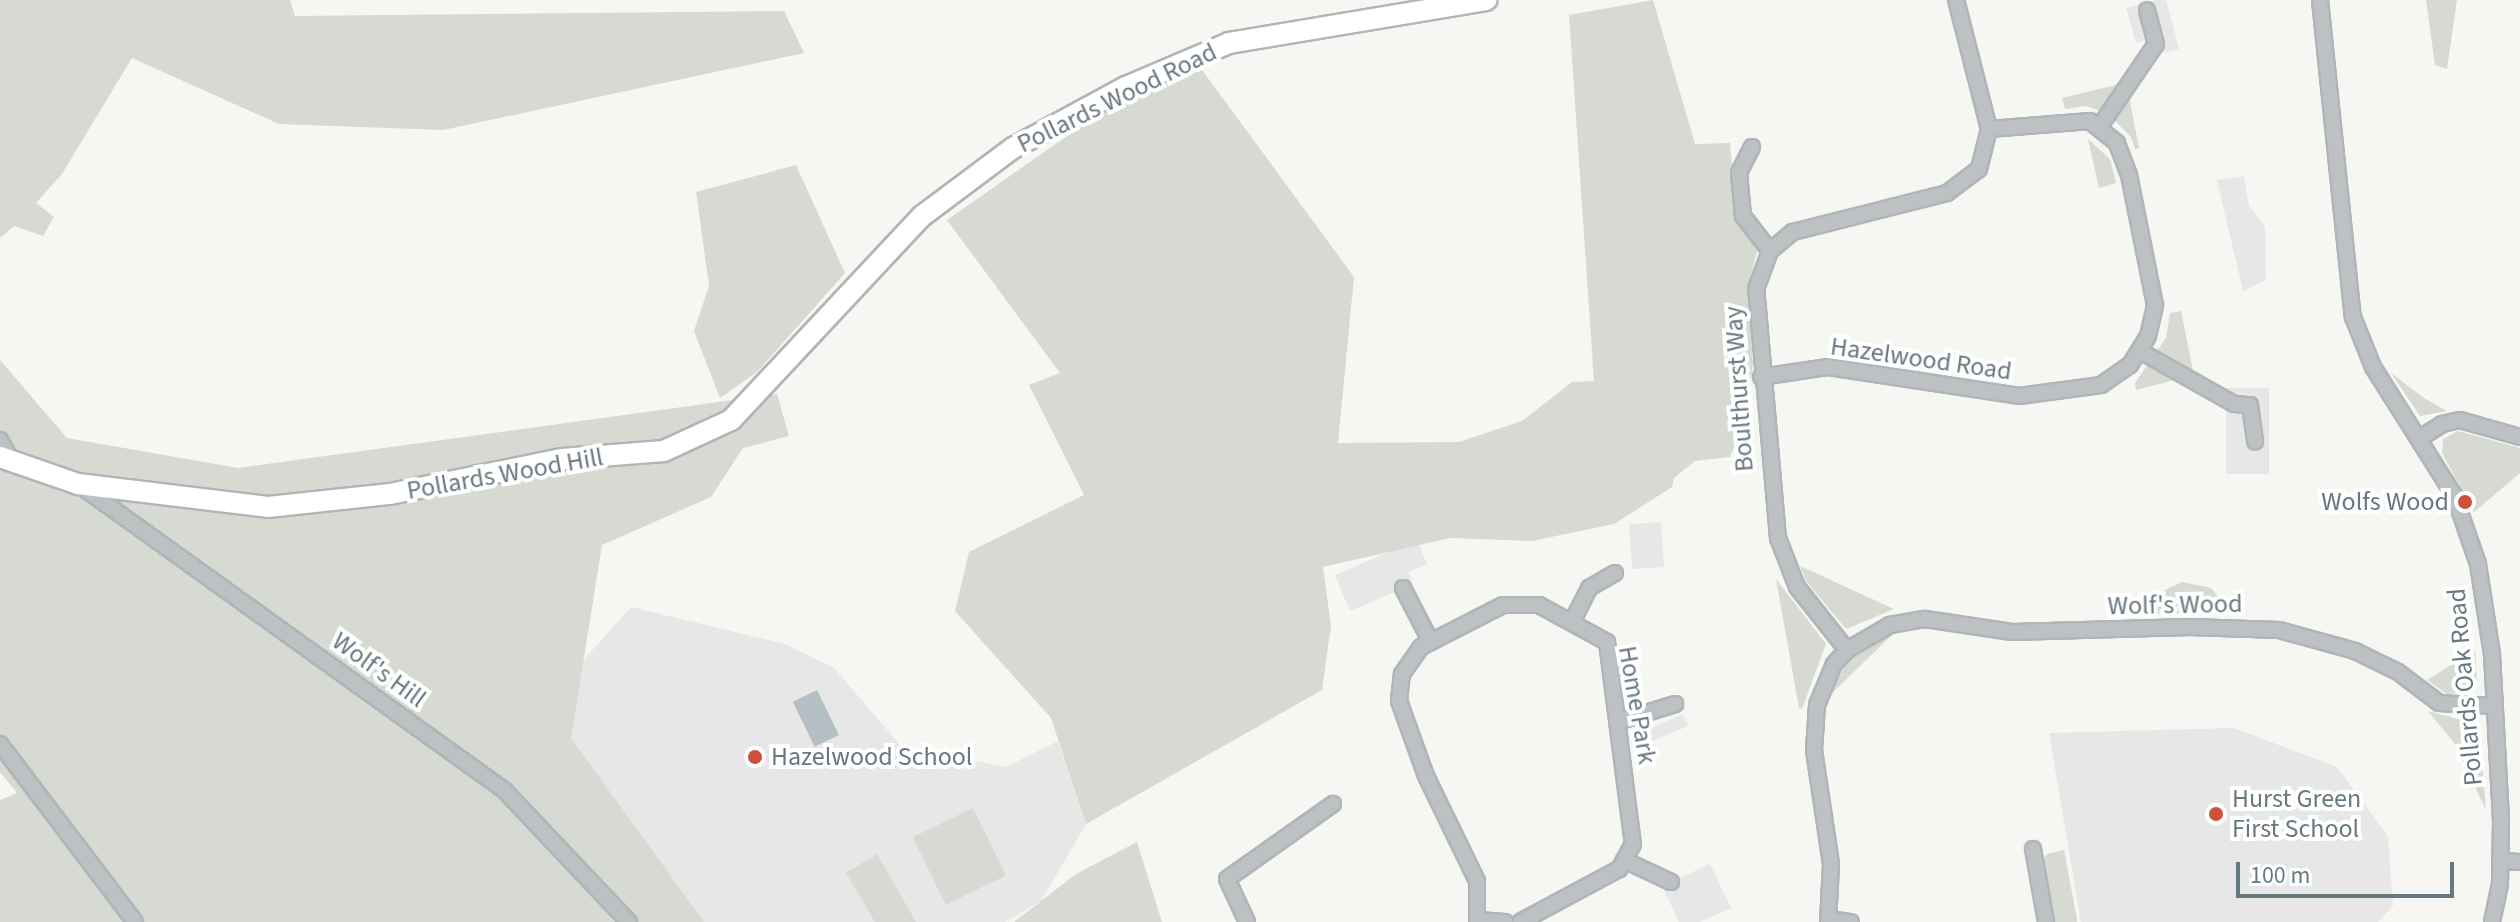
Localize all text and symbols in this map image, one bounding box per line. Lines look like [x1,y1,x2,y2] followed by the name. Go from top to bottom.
[1012,36,1222,160] street label: Pollards Wood Road
[1718,305,1760,473] street label: Boulthurst Way
[1828,331,2014,387] street label: Hazelwood Road
[404,441,606,507] street label: Pollards Wood Hill
[2321,486,2449,518] place label: Wolfs Wood
[2456,493,2474,511] marker: Wolfs Wood
[2441,587,2489,787] street label: Pollards Oak Road
[2107,588,2243,622] street label: Wolf's Wood
[326,626,432,714] street label: Wolf's Hill
[1611,644,1663,766] street label: Home Park
[771,741,972,773] place label: Hazelwood School
[746,748,764,766] marker: Hazelwood School
[2232,783,2361,844] place label: Hurst Green First School
[2207,805,2225,823] marker: Hurst Green First School
[2240,846,2458,896] scale bar
[2250,858,2310,893] text: 100 m

